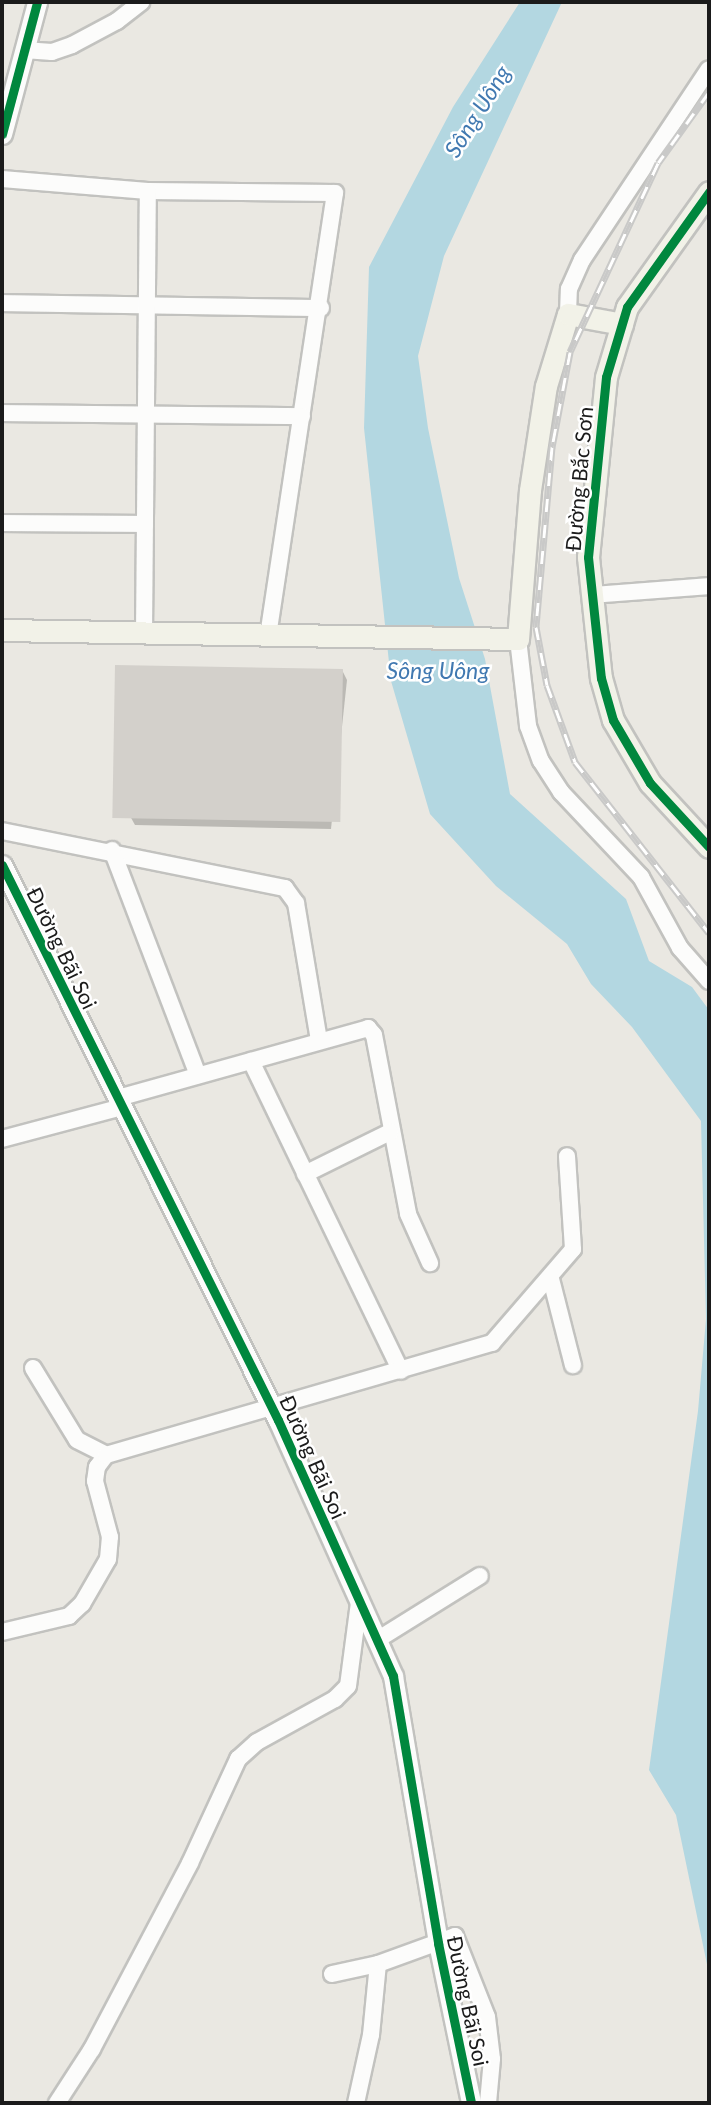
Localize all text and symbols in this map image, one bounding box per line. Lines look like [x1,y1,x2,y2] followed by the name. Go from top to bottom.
[438,60,516,162] water label: Sông Uông
[560,406,598,552] street label: Đường Bắc Sơn
[387,656,489,684] water label: Sông Uông
[22,883,102,1013] street label: Đường Bãi Soi
[275,1391,351,1523] street label: Đường Bãi Soi
[442,1934,494,2068] street label: Đường Bãi Soi

